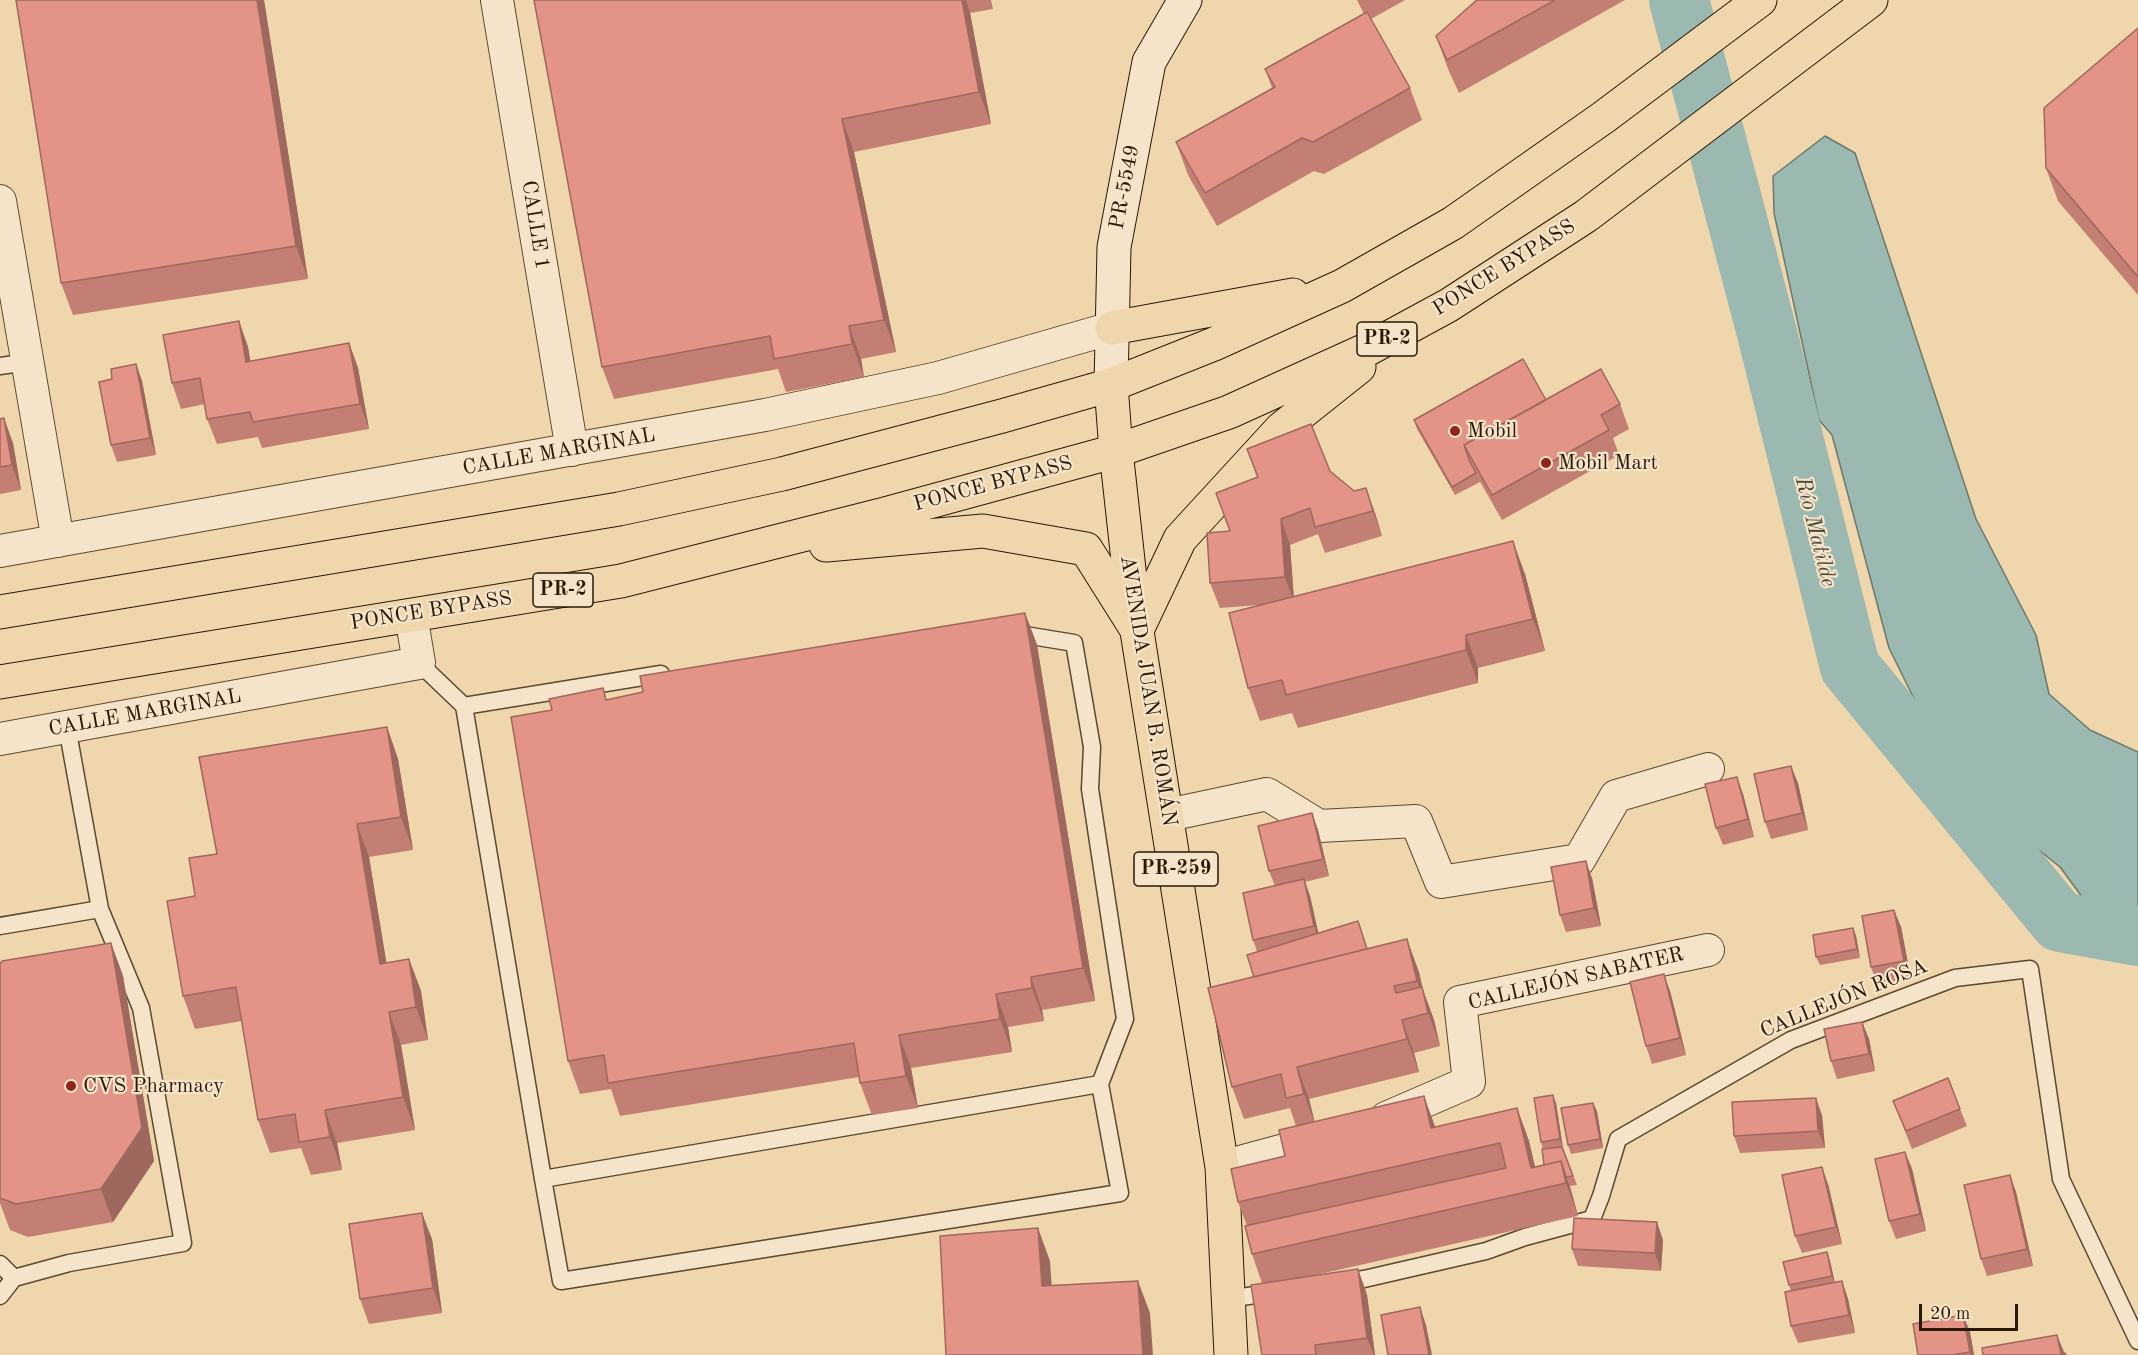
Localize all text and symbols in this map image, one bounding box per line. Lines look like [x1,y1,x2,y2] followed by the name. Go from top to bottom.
[1104,142,1146,232] street label: PR-5549
[516,179,554,271] street label: CALLE 1
[1428,214,1580,322] street label: PONCE BYPASS
[1357,322,1417,356] road number: PR-2
[1467,418,1517,444] place label: Mobil
[461,423,657,481] street label: CALLE MARGINAL
[1448,424,1462,438] marker: Mobil
[1558,450,1658,476] place label: Mobil Mart
[911,451,1075,517] street label: PONCE BYPASS
[1539,456,1553,470] marker: Mobil Mart
[1789,474,1841,590] water label: Río Matilde
[1114,554,1182,828] street label: AVENIDA JUAN B. ROMÁN
[533,573,593,607] road number: PR-2
[348,586,514,636] street label: PONCE BYPASS
[47,684,243,742] street label: CALLE MARGINAL
[1134,852,1218,886] road number: PR-259
[1466,942,1686,1016] street label: CALLEJÓN SABATER
[1757,954,1931,1044] street label: CALLEJÓN ROSA
[83,1073,224,1099] place label: CVS Pharmacy
[64,1079,78,1093] marker: CVS Pharmacy
[1922,1292,2021,1330] scale bar
[1930,1305,1970,1323] text: 20 m

